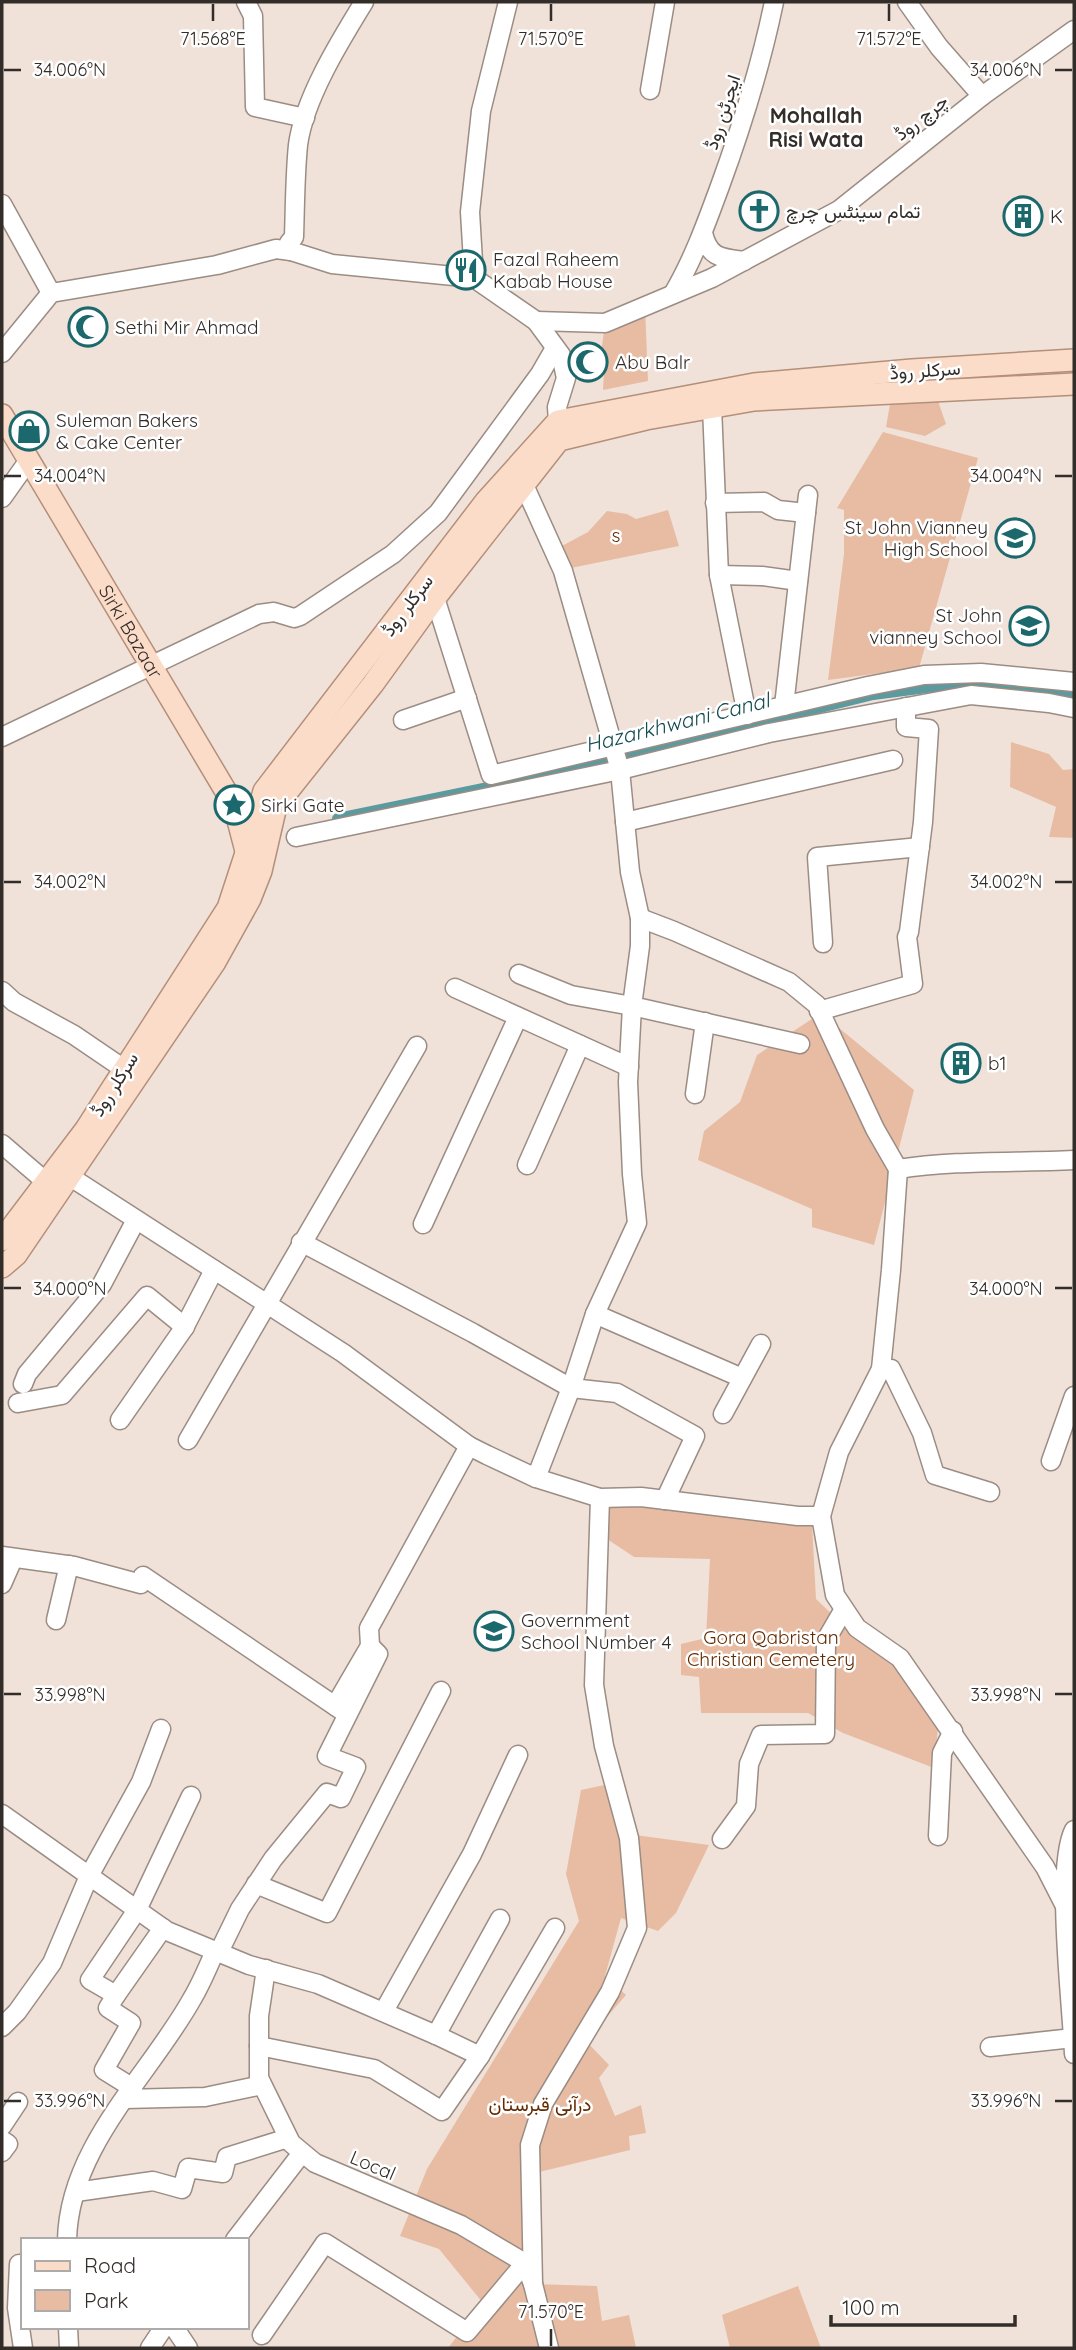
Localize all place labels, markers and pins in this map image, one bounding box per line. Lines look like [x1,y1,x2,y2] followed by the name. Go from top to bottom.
[738,190,780,232] church icon: تمام سینٹس چرچ
[1002,195,1044,237] building icon: K
[786,199,921,225] place label: تمام سینٹس چرچ
[1050,204,1063,228] place label: K
[493,247,619,293] place label: Fazal Raheem Kabab House
[445,249,487,291] restaurant icon: Fazal Raheem Kabab House
[67,306,109,348] mosque icon: Sethi Mir Ahmad
[115,315,259,339] place label: Sethi Mir Ahmad
[567,341,609,383] mosque icon: Abu Balr
[615,350,691,374] place label: Abu Balr
[56,408,198,454] place label: Suleman Bakers & Cake Center
[8,410,50,452] shop icon: Suleman Bakers & Cake Center
[845,515,988,561] place label: St John Vianney High School
[994,517,1036,559] school or university icon: St John Vianney High School
[869,603,1002,649] place label: St John vianney School
[1008,605,1050,647] school or university icon: St John vianney School
[213,784,255,826] place icon: Sirki Gate
[261,793,345,817] place label: Sirki Gate
[940,1042,982,1084] building icon: b1
[988,1051,1007,1075] place label: b1
[521,1608,672,1654] place label: Government School Number 4
[473,1610,515,1652] school or university icon: Government School Number 4

